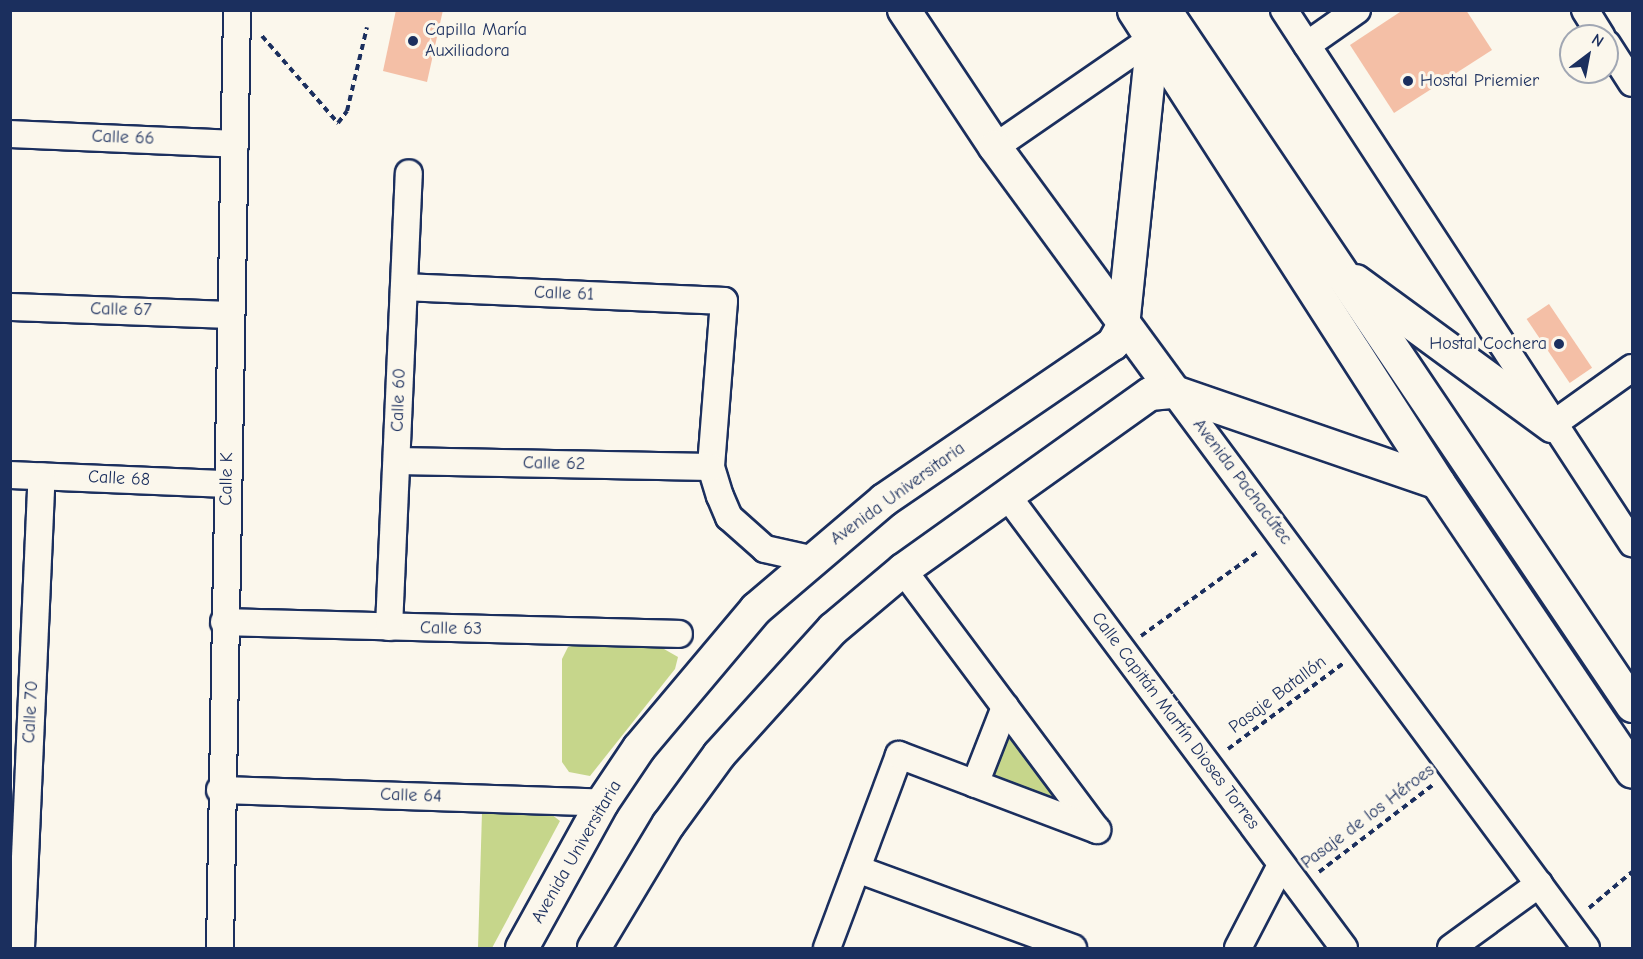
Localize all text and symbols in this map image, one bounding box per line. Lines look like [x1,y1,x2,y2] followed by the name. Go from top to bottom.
[425,20,527,63] place label: Capilla María Auxiliadora
[1559,24,1619,84] north arrow
[1588,30,1607,51] text: N
[406,34,420,48] marker: Capilla María Auxiliadora
[1420,70,1539,92] place label: Hostal Priemier
[1401,74,1415,88] marker: Hostal Priemier
[91,126,155,150] street label: Calle 66
[534,282,594,306] street label: Calle 61
[90,299,152,321] street label: Calle 67
[1429,333,1547,355] place label: Hostal Cochera
[1552,337,1566,351] marker: Hostal Cochera
[387,368,411,432] street label: Calle 60
[1188,415,1296,549] street label: Avenida Pachacútec
[826,438,970,550] street label: Avenida Universitaria
[216,452,238,506] street label: Calle K
[523,453,585,475] street label: Calle 62
[87,467,151,491] street label: Calle 68
[1086,608,1264,834] street label: Calle Capitán Martín Dioses Torres
[420,618,482,640] street label: Calle 63
[1225,651,1331,739] street label: Pasaje Batallón
[19,680,43,744] street label: Calle 70
[1297,760,1439,874] street label: Pasaje de los Héroes
[527,777,627,927] street label: Avenida Universitaria
[380,784,442,808] street label: Calle 64

